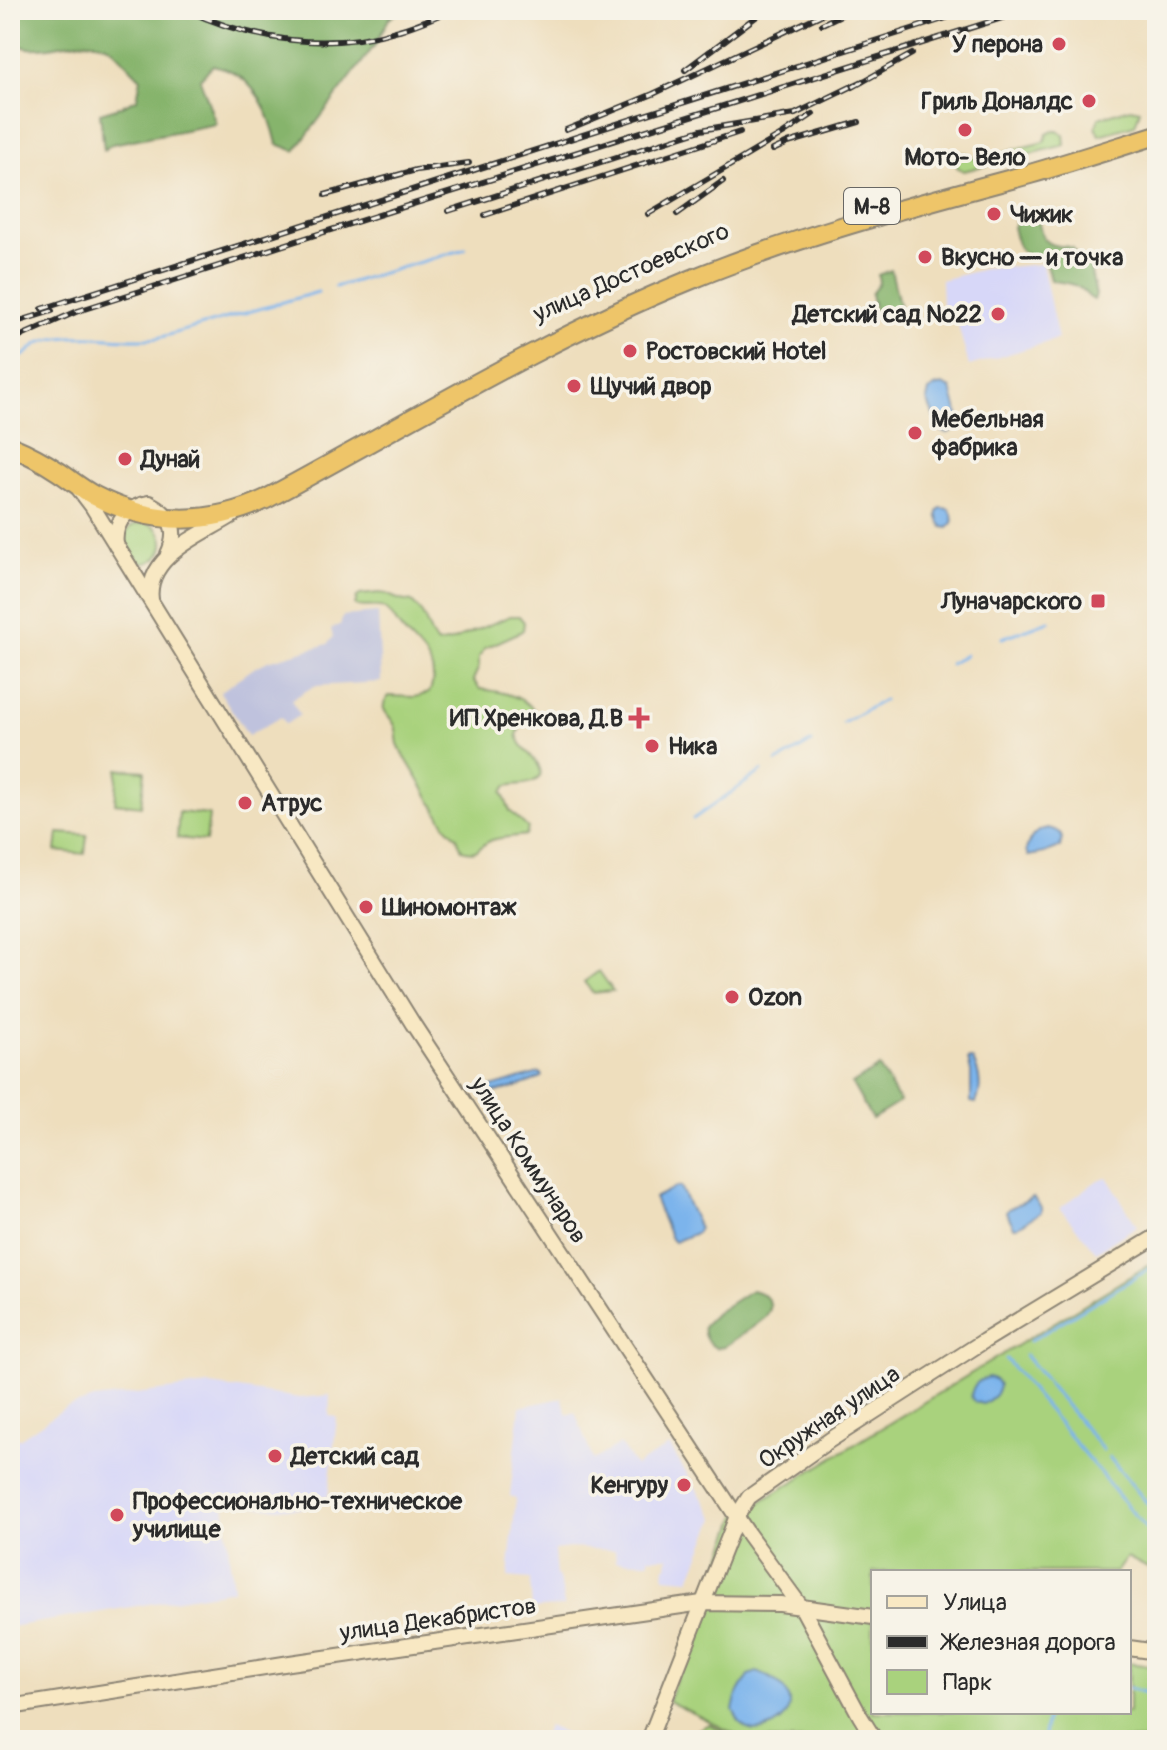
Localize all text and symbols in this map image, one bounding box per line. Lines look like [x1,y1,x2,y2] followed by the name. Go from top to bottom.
[952,30,1043,59] place label: У перона
[1050,35,1068,53] marker: У перона
[921,87,1073,116] place label: Гриль Доналдс
[1080,92,1098,110] marker: Гриль Доналдс
[956,121,974,139] marker: Мото- Вело
[904,143,1026,172] place label: Мото- Вело
[844,188,900,224] road number: М-8
[1010,200,1074,229] place label: Чижик
[985,205,1003,223] marker: Чижик
[528,216,734,329] street label: улица Достоевского
[941,243,1123,272] place label: Вкусно — и точка
[916,248,934,266] marker: Вкусно — и точка
[791,300,982,329] place label: Детский сад №22
[989,305,1007,323] marker: Детский сад №22
[646,337,827,366] place label: Ростовский Hotel
[621,342,639,360] marker: Ростовский Hotel
[590,372,712,401] place label: Щучий двор
[565,377,583,395] marker: Щучий двор
[931,405,1044,462] place label: Мебельная фабрика
[906,424,924,442] marker: Мебельная фабрика
[139,445,200,474] place label: Дунай
[116,450,134,468] marker: Дунай
[940,587,1082,616] place label: Луначарского
[1089,592,1107,610] marker: Луначарского
[450,704,623,733] place label: ИП Хренкова, Д.В
[630,709,648,727] marker: ИП Хренкова, Д.В
[668,732,717,761] place label: Ника
[643,737,661,755] marker: Ника
[261,789,322,818] place label: Атрус
[236,794,254,812] marker: Атрус
[381,893,517,922] place label: Шиномонтаж
[357,898,375,916] marker: Шиномонтаж
[748,983,802,1012] place label: Ozon
[723,988,741,1006] marker: Ozon
[463,1071,593,1249] street label: улица Коммунаров
[753,1360,905,1475] street label: Окружная улица
[289,1442,420,1471] place label: Детский сад
[266,1447,284,1465] marker: Детский сад
[590,1471,669,1500] place label: Кенгуру
[675,1476,693,1494] marker: Кенгуру
[132,1487,463,1544] place label: Профессионально-техническое училище
[108,1506,126,1524] marker: Профессионально-техническое училище
[871,1570,1131,1714] legend
[943,1588,1007,1617] text: Улица
[337,1591,538,1648] street label: улица Декабристов
[939,1628,1116,1657] text: Железная дорога
[943,1668,992,1697] text: Парк

